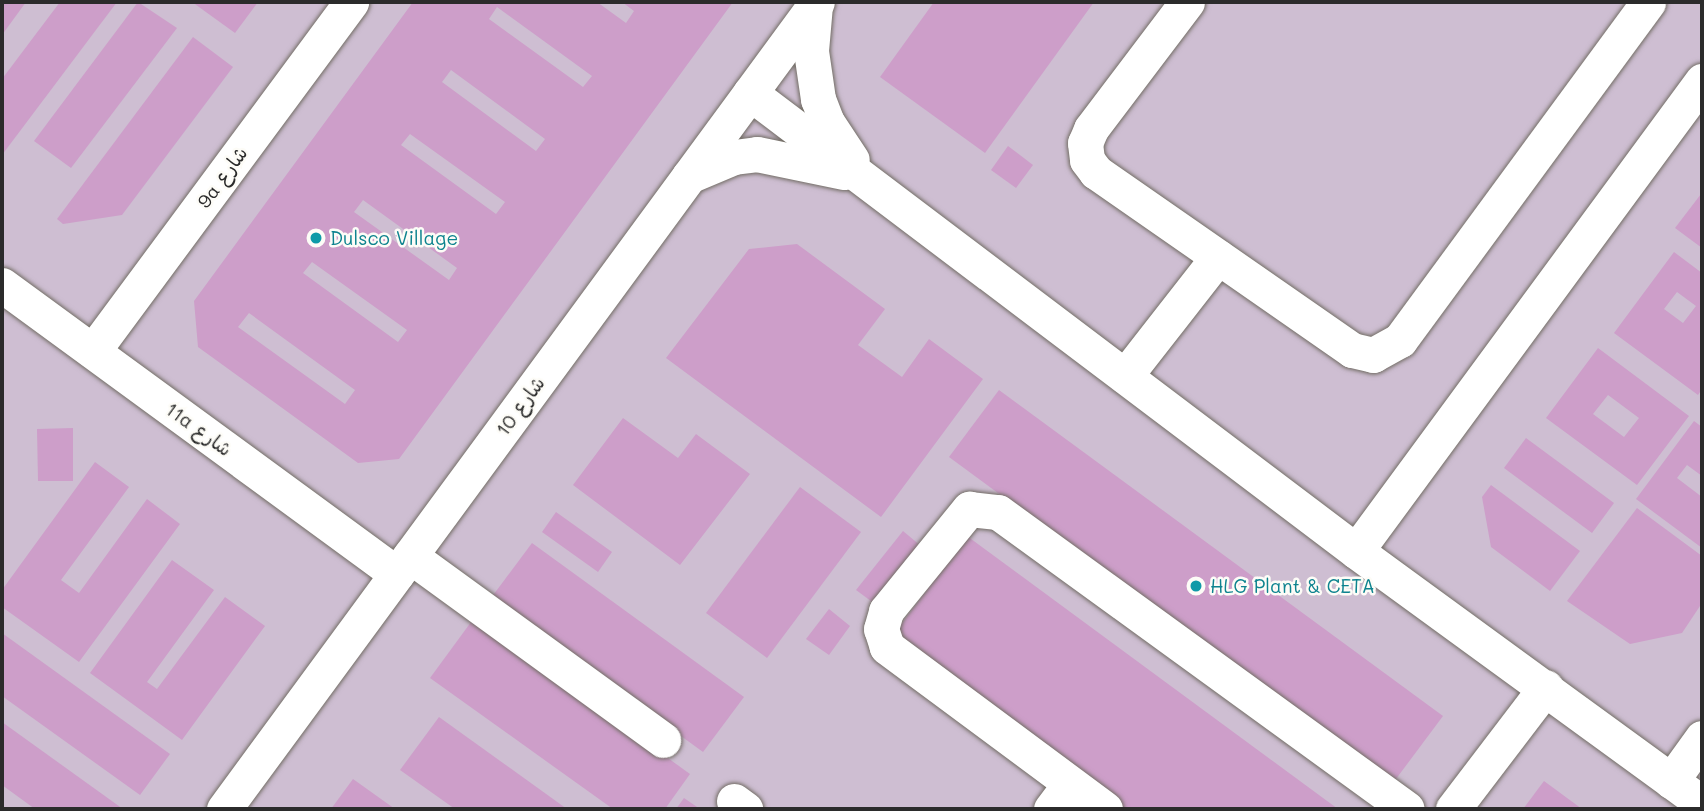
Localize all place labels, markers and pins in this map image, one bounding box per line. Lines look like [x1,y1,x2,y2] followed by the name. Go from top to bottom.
[330,227,458,249] place label: Dulsco Village
[308,230,324,246] marker: Dulsco Village
[1210,575,1375,597] place label: HLG Plant & CETA
[1188,578,1204,594] marker: HLG Plant & CETA

